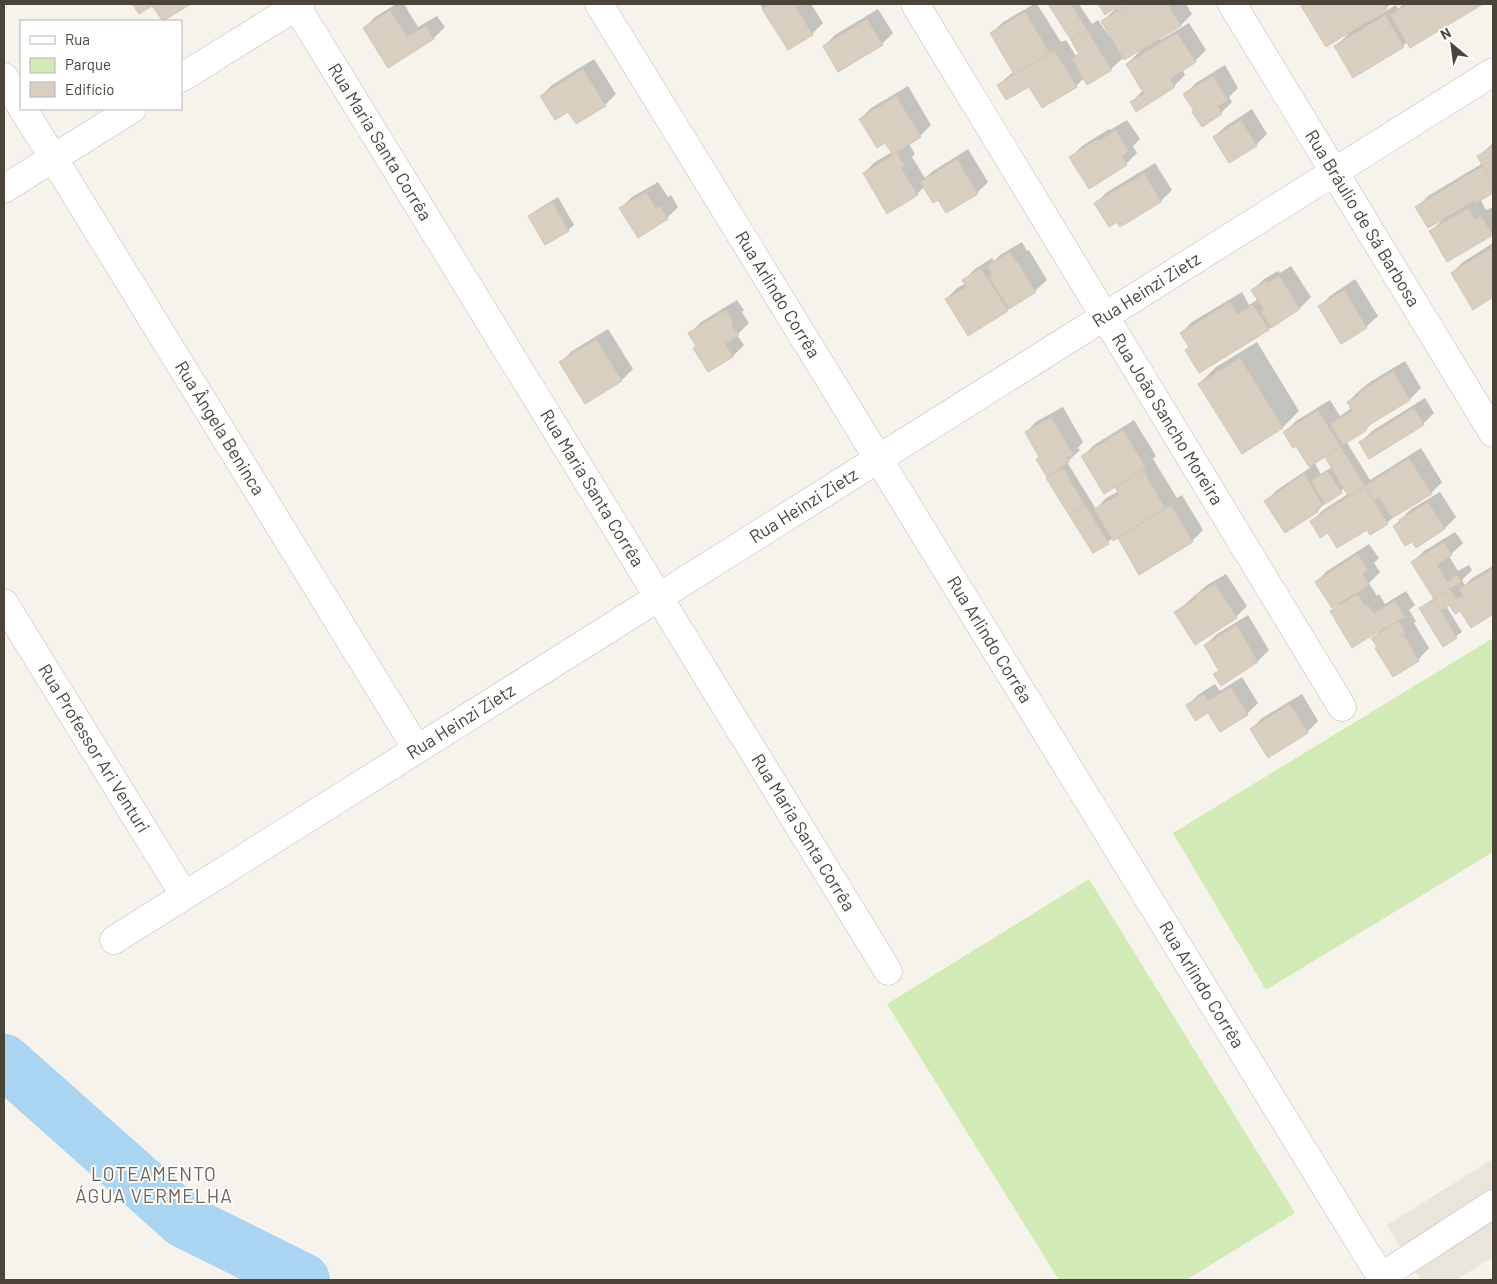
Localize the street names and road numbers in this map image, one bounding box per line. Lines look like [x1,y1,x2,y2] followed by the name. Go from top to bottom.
[324,59,437,224] street label: Rua Maria Santa Corrêa
[1301,125,1425,310] street label: Rua Bráulio de Sá Barbosa
[731,226,826,362] street label: Rua Arlindo Corrêa
[1088,247,1204,332] street label: Rua Heinzi Zietz
[1108,329,1229,509] street label: Rua João Sancho Moreira
[171,357,270,499] street label: Rua Ângela Beninca
[536,405,649,570] street label: Rua Maria Santa Corrêa
[745,463,862,547] street label: Rua Heinzi Zietz
[943,572,1038,707] street label: Rua Arlindo Corrêa
[34,659,155,837] street label: Rua Professor Ari Venturi
[402,678,519,763] street label: Rua Heinzi Zietz
[747,749,861,915] street label: Rua Maria Santa Corrêa
[1155,917,1250,1052] street label: Rua Arlindo Corrêa

